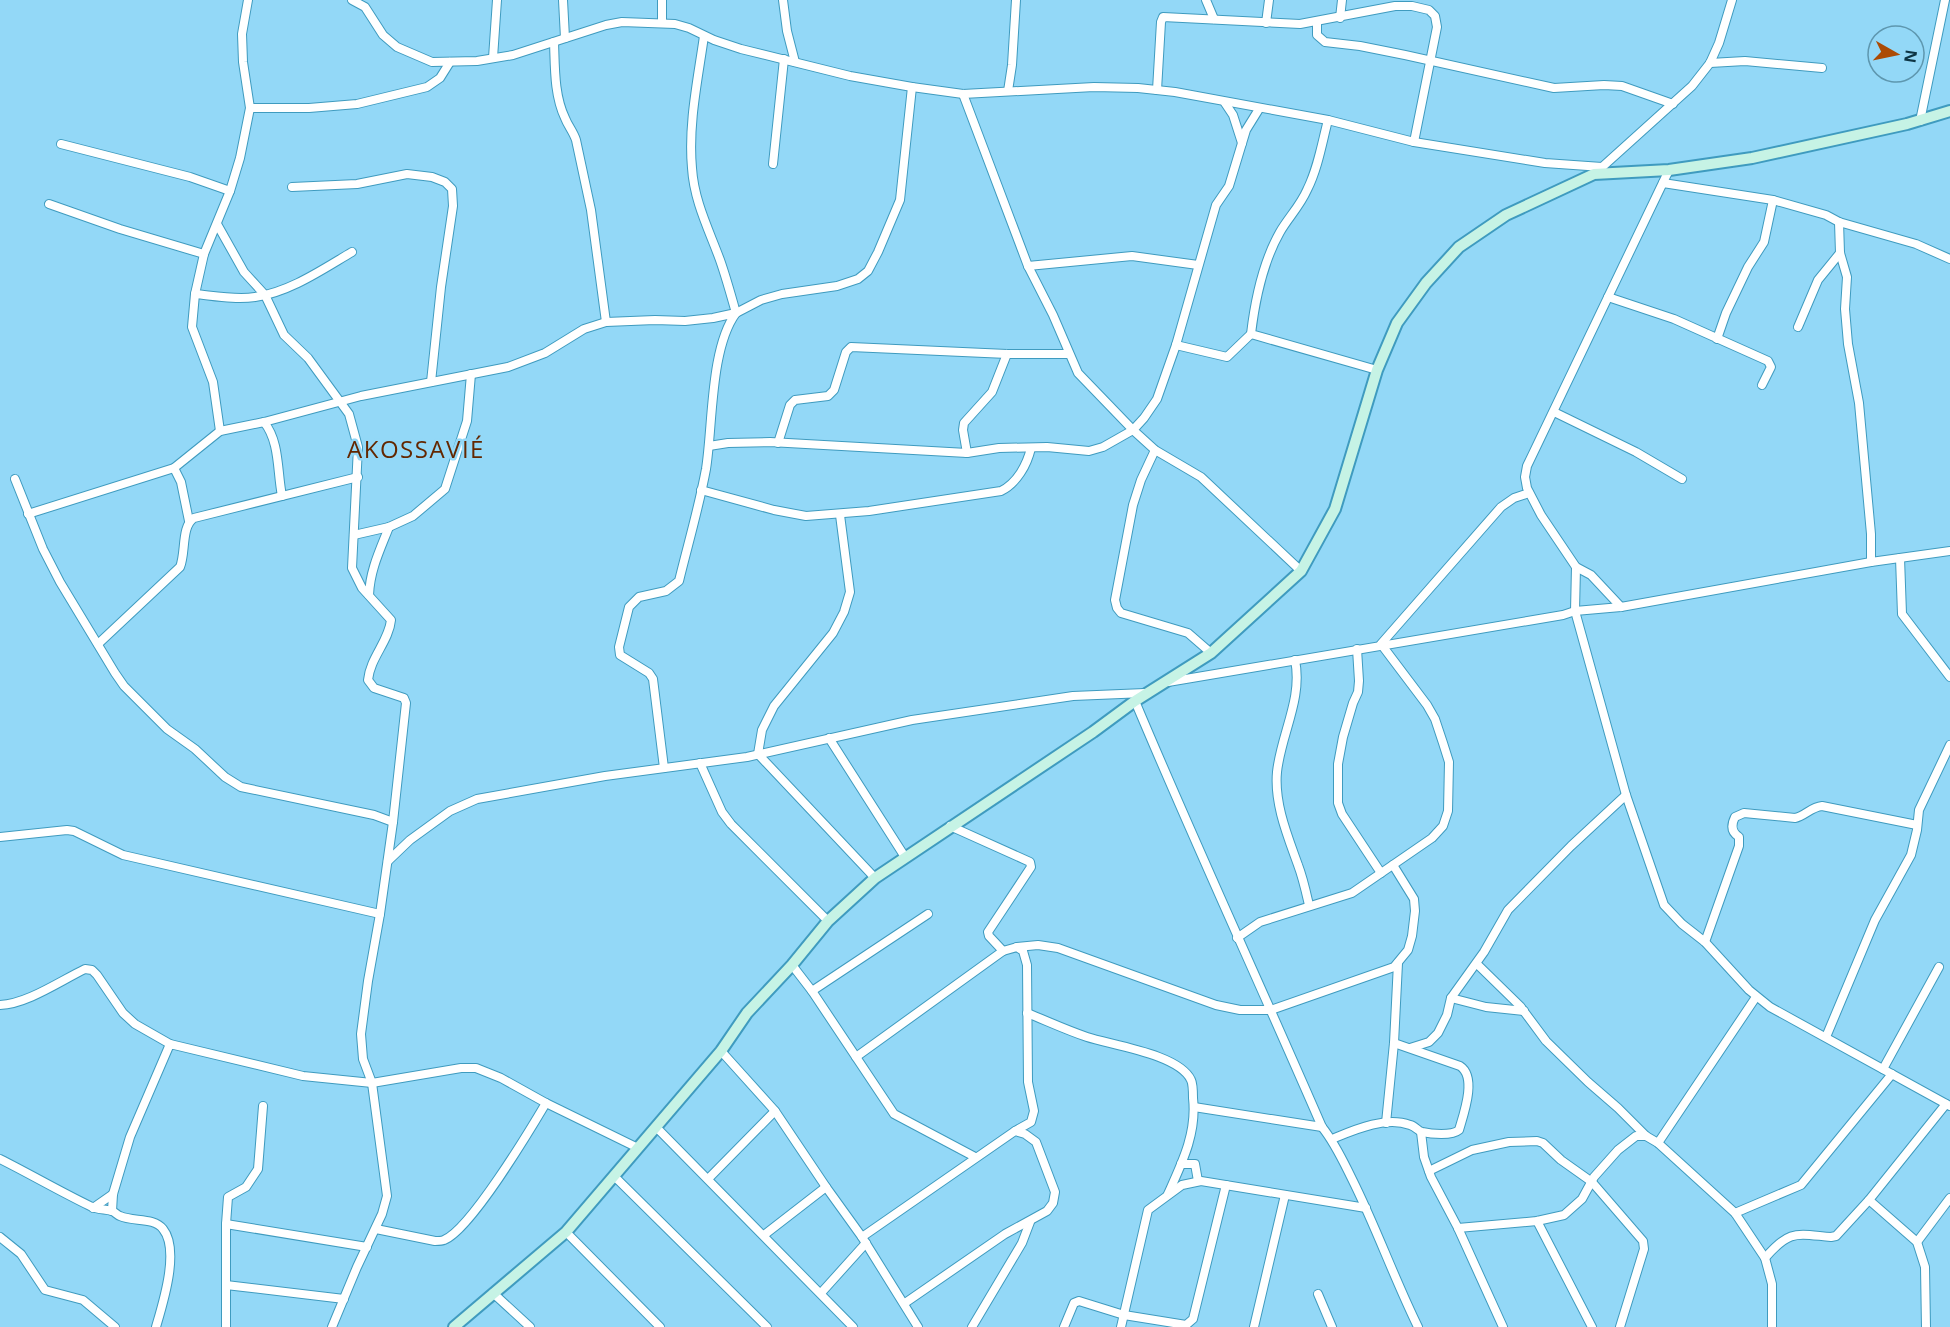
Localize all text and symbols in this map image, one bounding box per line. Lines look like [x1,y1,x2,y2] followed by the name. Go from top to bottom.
[1866,24,1926,84] north arrow
[1899,48,1923,64] text: N
[347,432,485,465] district label: AKOSSAVIÉ

